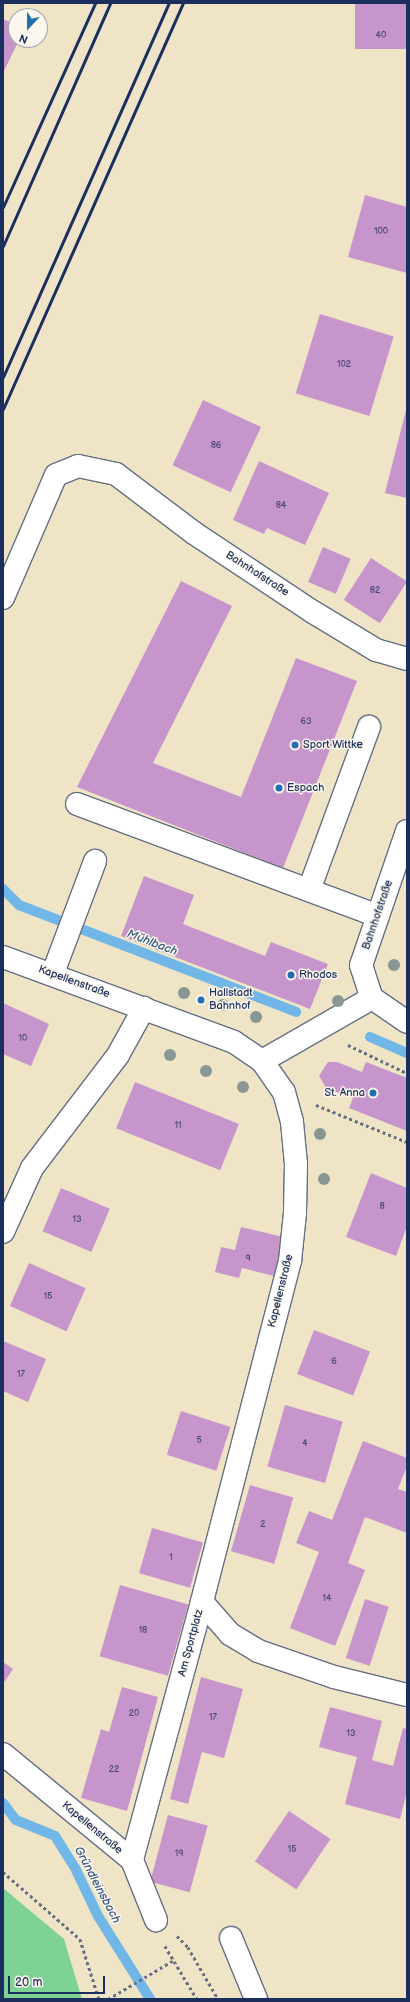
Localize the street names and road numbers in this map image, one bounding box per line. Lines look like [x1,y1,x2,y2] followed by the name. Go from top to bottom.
[223,549,291,599] street label: Bahnhofstraße
[360,878,396,952] street label: Bahnhofstraße
[36,963,112,1001] street label: Kapellenstraße
[266,1253,296,1329] street label: Kapellenstraße
[176,1608,206,1678] street label: Am Sportplatz
[59,1799,125,1857] street label: Kapellenstraße

